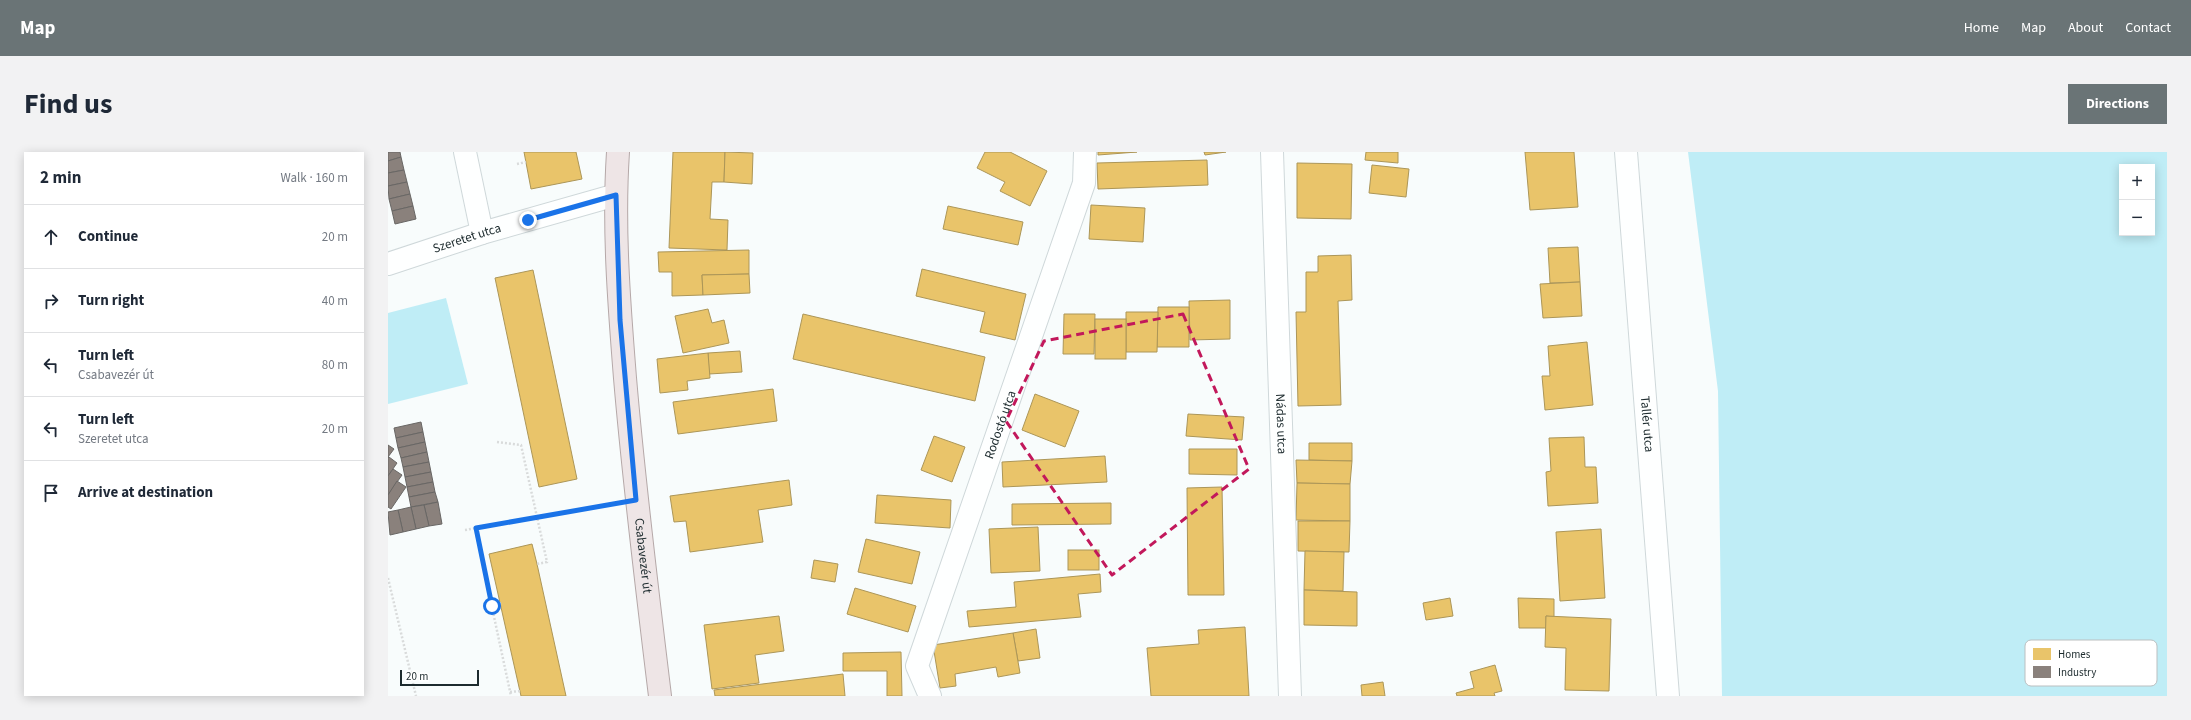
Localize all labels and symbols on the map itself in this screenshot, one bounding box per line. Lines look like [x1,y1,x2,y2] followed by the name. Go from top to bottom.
[519,211,537,229] route end
[430,219,503,258] street label: Szeretet utca
[980,388,1021,461] street label: Rodostó utca
[1271,393,1291,454] street label: Nádas utca
[1636,395,1658,453] street label: Tallér utca
[630,517,657,595] street label: Csabavezér út
[483,597,501,615] route start
[2025,640,2157,686] legend
[2058,647,2091,662] text: Homes
[2058,665,2096,680] text: Industry
[400,668,479,687] scale bar

